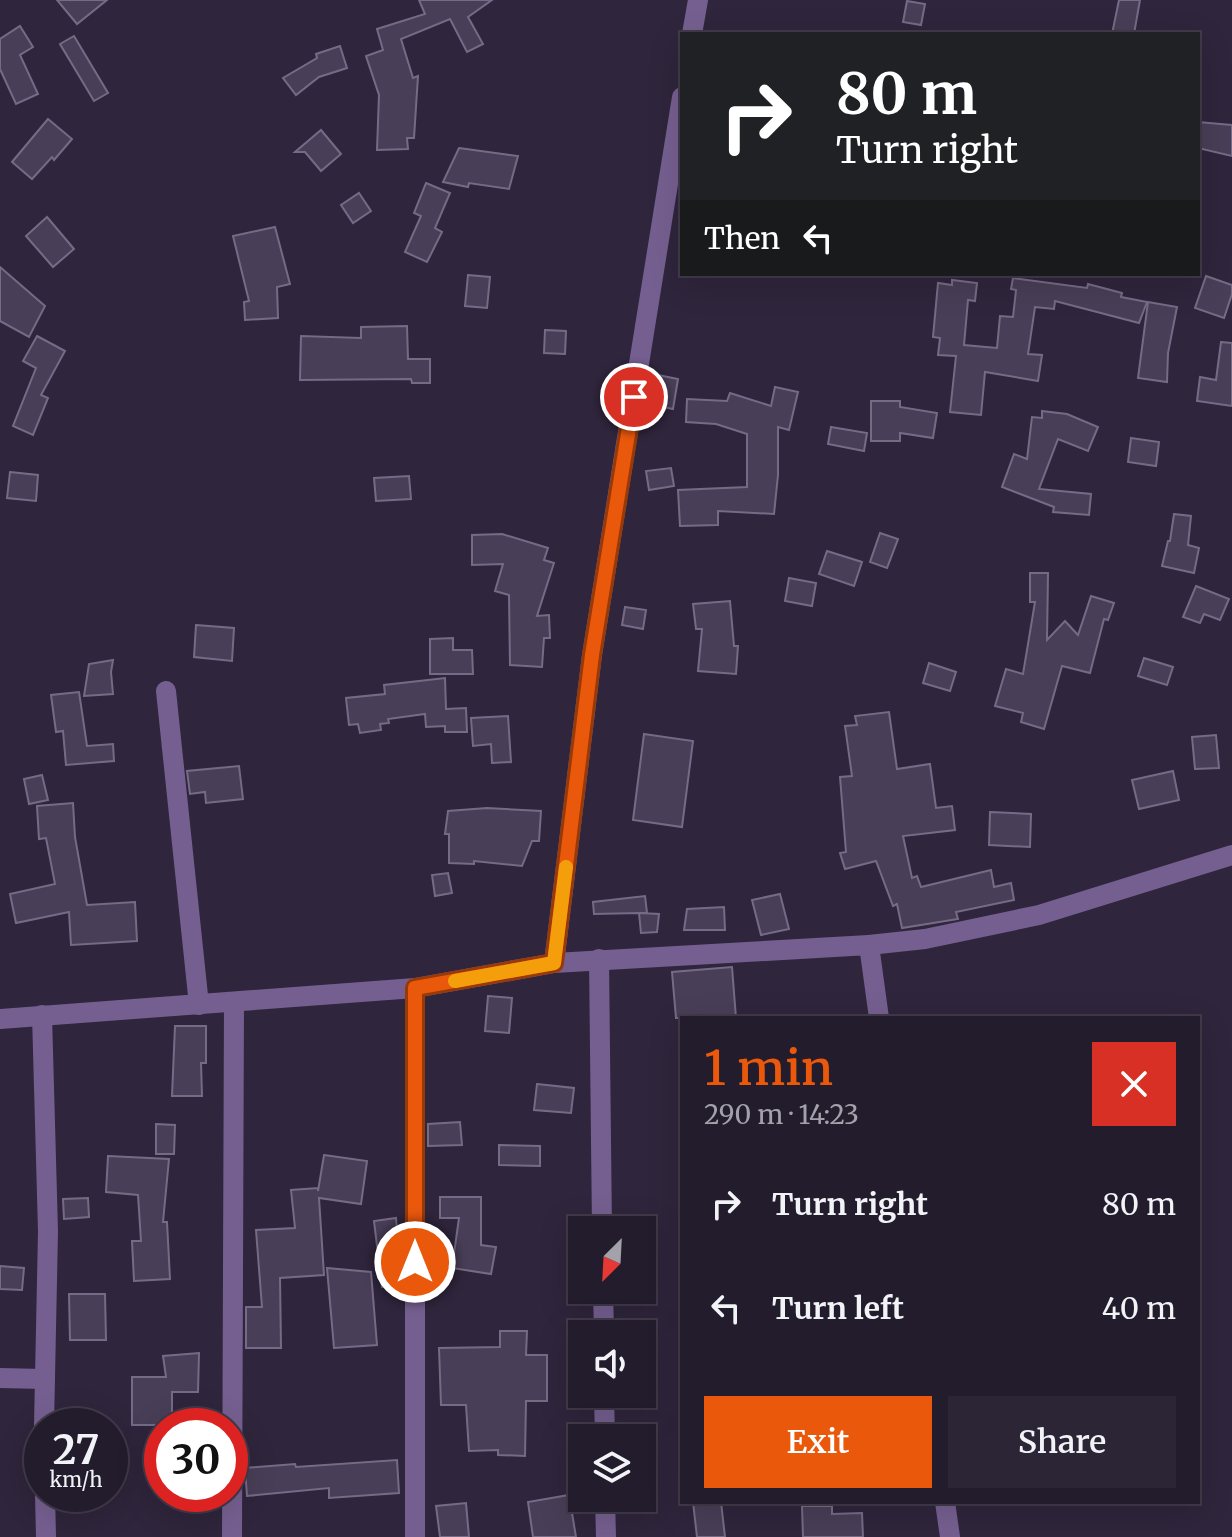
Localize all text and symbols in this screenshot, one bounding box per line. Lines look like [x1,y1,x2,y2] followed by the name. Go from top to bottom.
[836,59,977,129] text: 80 m
[704,64,808,168] icon: right
[836,128,1018,173] text: Turn right
[796,216,840,260] icon: left
[704,219,780,257] text: Then
[600,363,668,431] pin
[612,375,656,419] icon: arrive
[704,1038,833,1098] text: 1 min
[1092,1042,1176,1126] button: close
[704,1098,859,1131] text: 290 m · 14:23
[704,1182,748,1226] icon: right
[772,1185,928,1223] text: Turn right
[1102,1185,1176,1223] text: 80 m
[568,1216,656,1304] north arrow
[568,1216,656,1512] map controls
[373,1220,457,1304] position arrow
[704,1286,748,1330] icon: left
[772,1289,904,1327] text: Turn left
[1102,1289,1176,1327] text: 40 m
[568,1320,656,1408] button: sound
[704,1396,932,1488] button: Exit
[948,1396,1176,1488] button: Share
[144,1408,248,1512] speed limit sign: 30
[568,1424,656,1512] button: layers
[53,1425,99,1475] text: 27
[50,1467,102,1492] text: km/h

